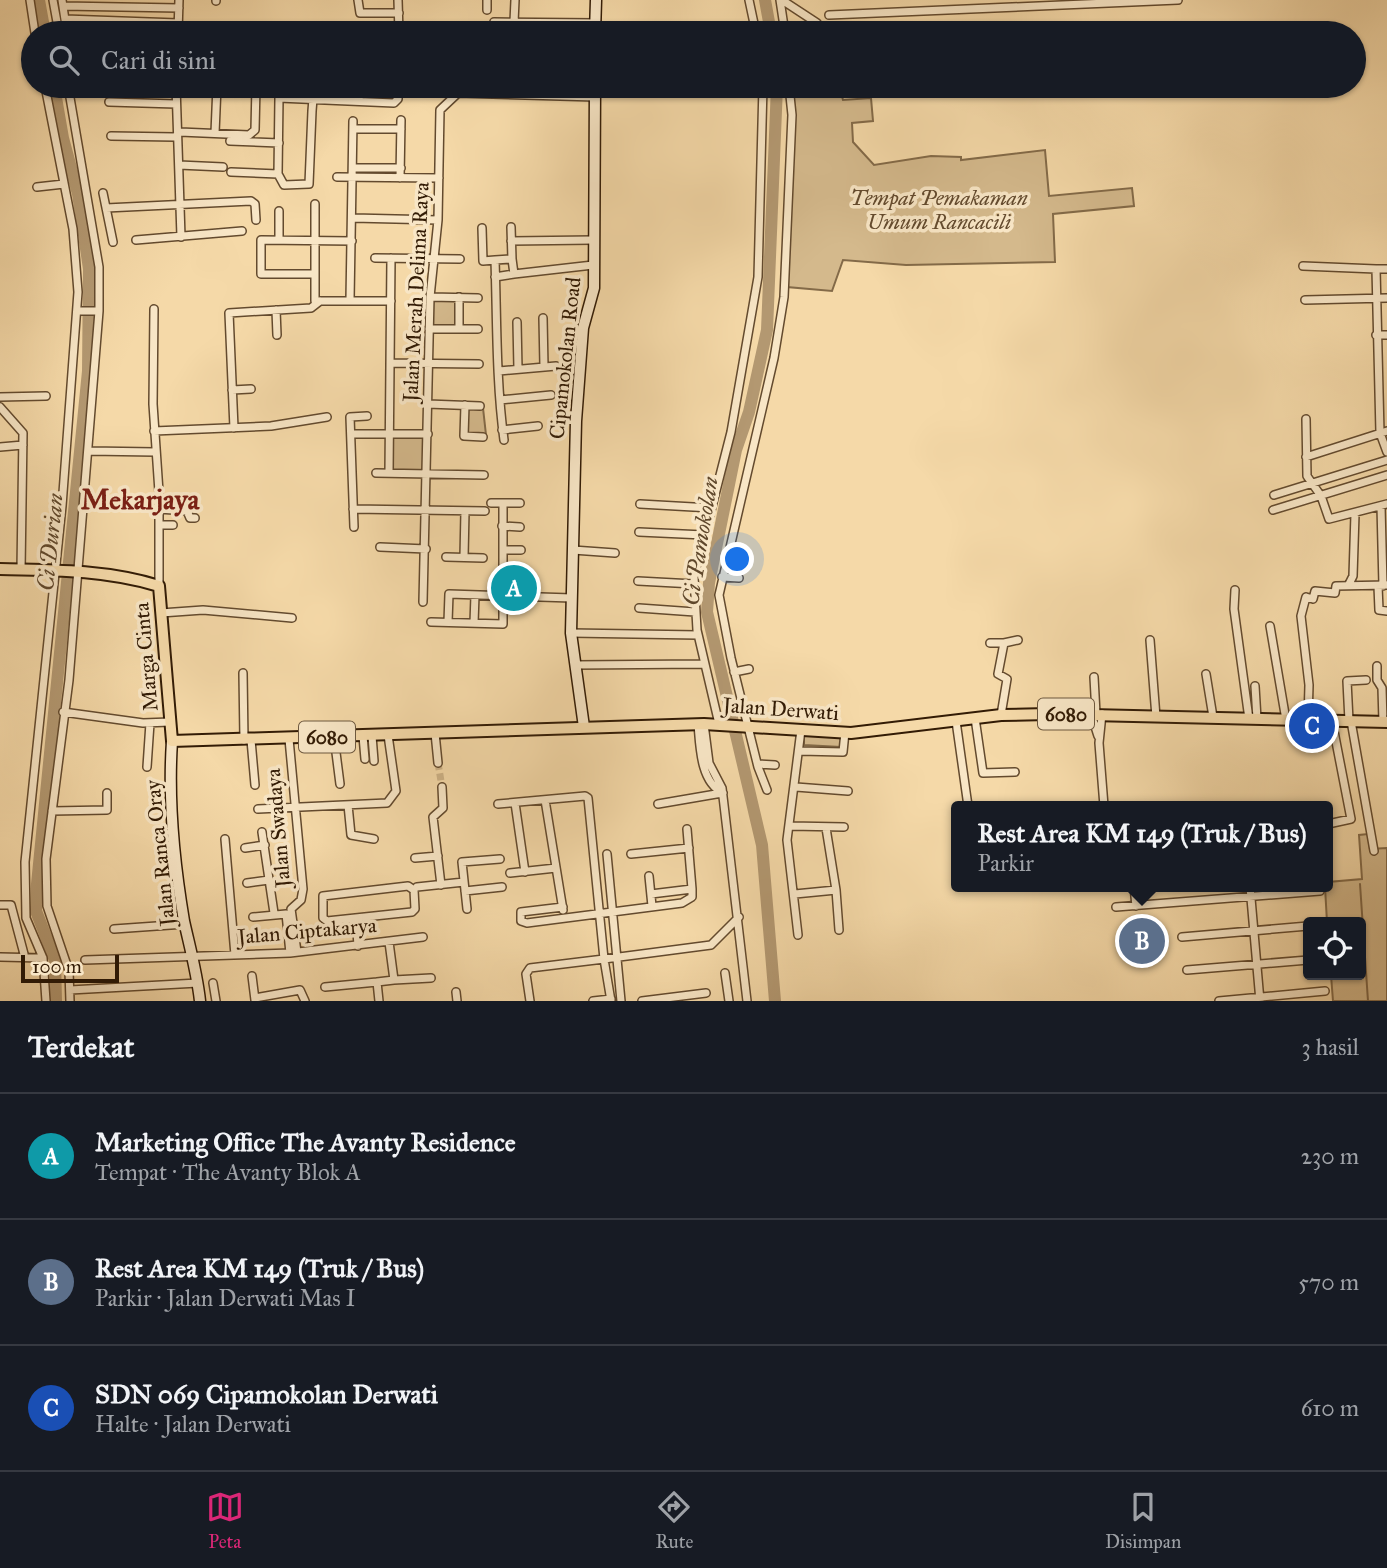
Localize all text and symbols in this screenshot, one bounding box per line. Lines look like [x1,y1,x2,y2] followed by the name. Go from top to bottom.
[21,21,1366,98] search box
[45,41,83,79] icon: search
[101,44,216,76] text: Cari di sini
[397,181,435,405] street label: Jalan Merah Delima Raya
[850,185,1028,235] park label: Tempat Pemakaman Umum Rancacili
[544,275,586,440] street label: Cipamokolan Road
[676,475,724,607] water label: Ci Pamokolan
[81,482,200,517] district label: Mekarjaya
[31,492,69,592] water label: Ci Durian
[720,542,754,576] your location
[491,562,537,614] pin: A
[128,601,164,713] street label: Marga Cinta
[720,692,840,726] street label: Jalan Derwati
[1038,698,1094,730] road number: 6080
[1289,700,1335,752] pin: C
[299,722,355,752] road number: 6080
[260,767,296,891] street label: Jalan Swadaya
[139,777,181,929] street label: Jalan Ranca Oray
[951,801,1333,892] popup
[977,817,1307,849] text: Rest Area KM 149 (Truk / Bus)
[977,849,1034,877] text: Parkir
[234,912,378,950] street label: Jalan Ciptakarya
[1119,915,1165,967] pin: B
[1303,917,1366,980] map controls
[1303,917,1366,980] button: locate
[21,952,119,984] scale bar
[32,955,82,978] text: 100 m
[28,1029,134,1065] text: Terdekat
[1301,1033,1359,1061] text: 3 hasil
[95,1126,516,1158] text: Marketing Office The Avanty Residence
[43,1142,59,1170] text: A
[1301,1142,1359,1170] text: 230 m
[95,1158,361,1186] text: Tempat · The Avanty Blok A
[95,1252,424,1284] text: Rest Area KM 149 (Truk / Bus)
[43,1268,59,1296] text: B
[1298,1268,1359,1296] text: 570 m
[95,1284,356,1312] text: Parkir · Jalan Derwati Mas I
[95,1378,438,1410] text: SDN 069 Cipamokolan Derwati
[43,1394,59,1422] text: C
[1301,1394,1359,1422] text: 610 m
[95,1410,291,1438] text: Halte · Jalan Derwati
[206,1488,244,1553] tab: Peta
[655,1488,693,1553] tab: Rute
[1105,1488,1181,1553] tab: Disimpan

